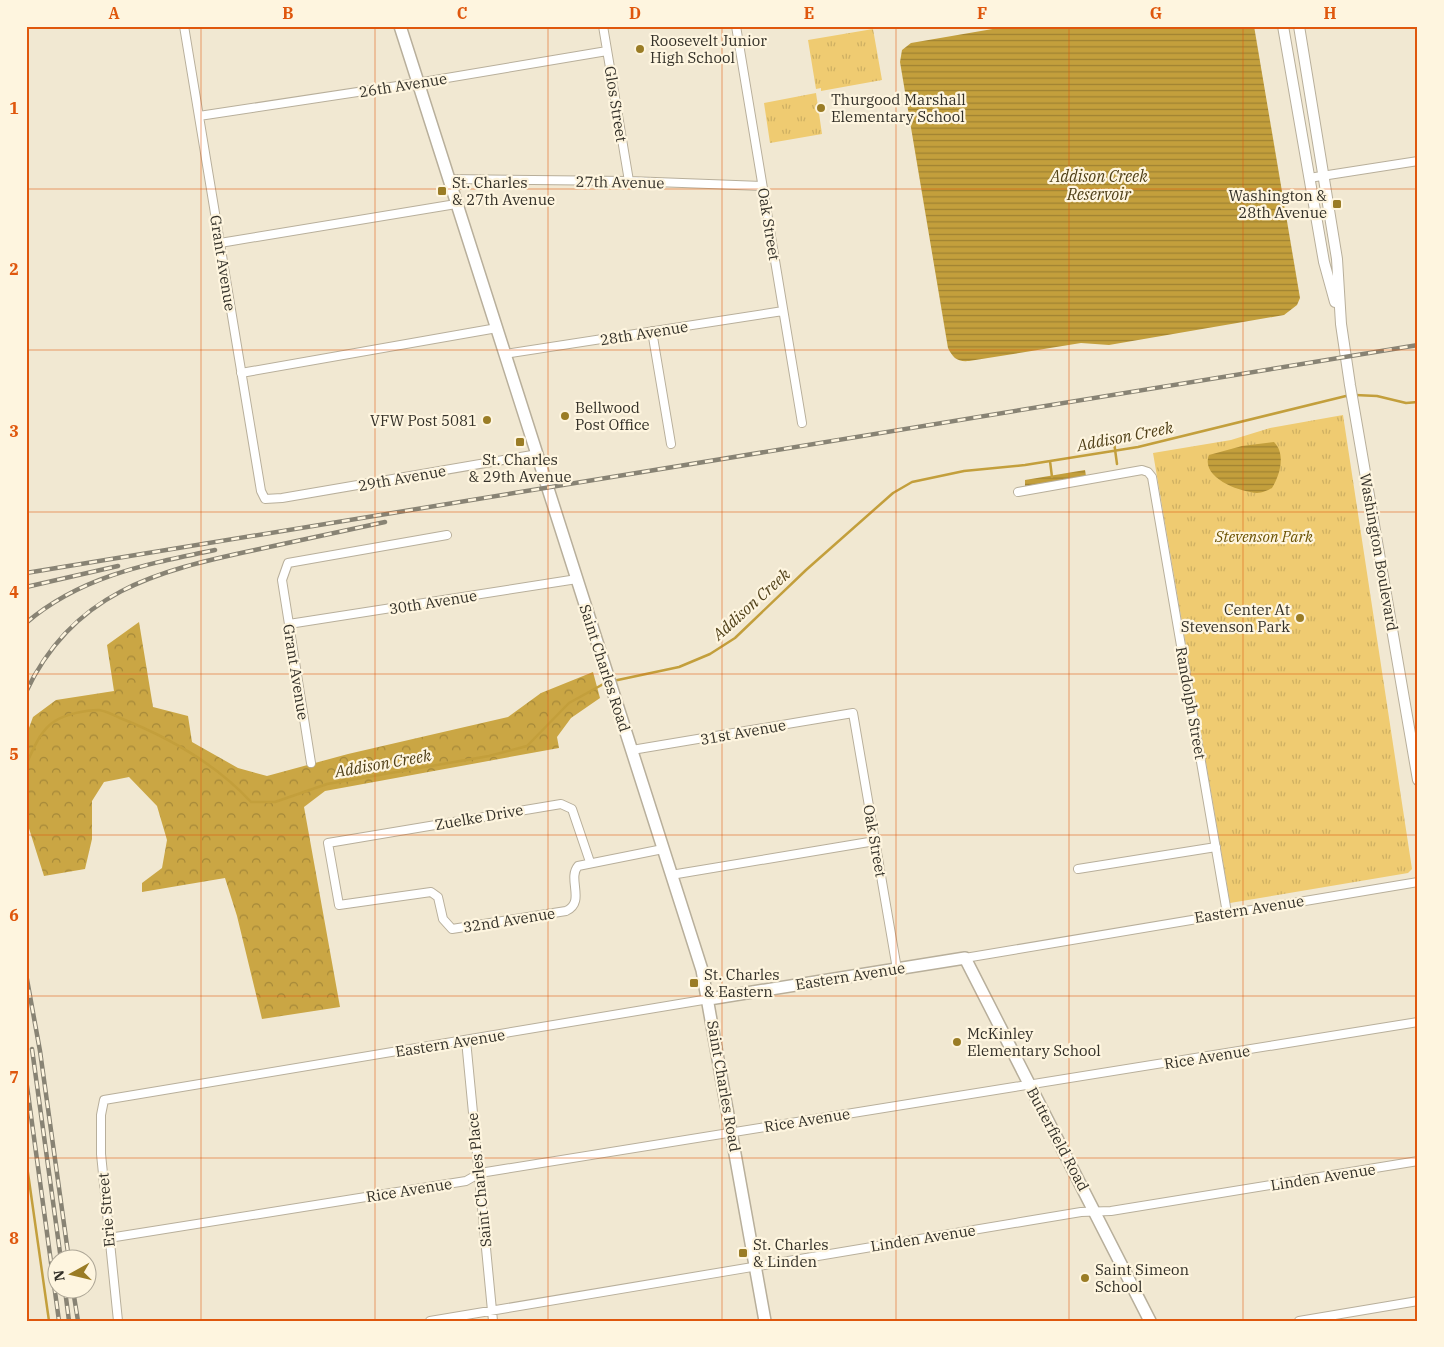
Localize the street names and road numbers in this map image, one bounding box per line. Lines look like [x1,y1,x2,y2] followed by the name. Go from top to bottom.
[601,65,631,143] street label: Glos Street
[358,69,448,101] street label: 26th Avenue
[575,172,665,192] street label: 27th Avenue
[754,186,784,262] street label: Oak Street
[206,214,240,312] street label: Grant Avenue
[599,317,689,349] street label: 28th Avenue
[357,461,447,495] street label: 29th Avenue
[1356,472,1402,632] street label: Washington Boulevard
[388,586,478,618] street label: 30th Avenue
[575,602,635,734] street label: Saint Charles Road
[279,623,313,721] street label: Grant Avenue
[1172,645,1210,761] street label: Randolph Street
[699,715,787,749] street label: 31st Avenue
[433,800,525,834] street label: Zuelke Drive
[859,803,891,879] street label: Oak Street
[1193,891,1305,927] street label: Eastern Avenue
[462,903,556,937] street label: 32nd Avenue
[794,958,906,994] street label: Eastern Avenue
[703,1019,745,1153] street label: Saint Charles Road
[394,1025,506,1061] street label: Eastern Avenue
[1163,1041,1251,1073] street label: Rice Avenue
[1023,1084,1093,1194] street label: Butterfield Road
[763,1104,851,1136] street label: Rice Avenue
[462,1112,496,1248] street label: Saint Charles Place
[1269,1159,1377,1195] street label: Linden Avenue
[93,1172,119,1248] street label: Erie Street
[365,1174,453,1206] street label: Rice Avenue
[869,1220,977,1256] street label: Linden Avenue

